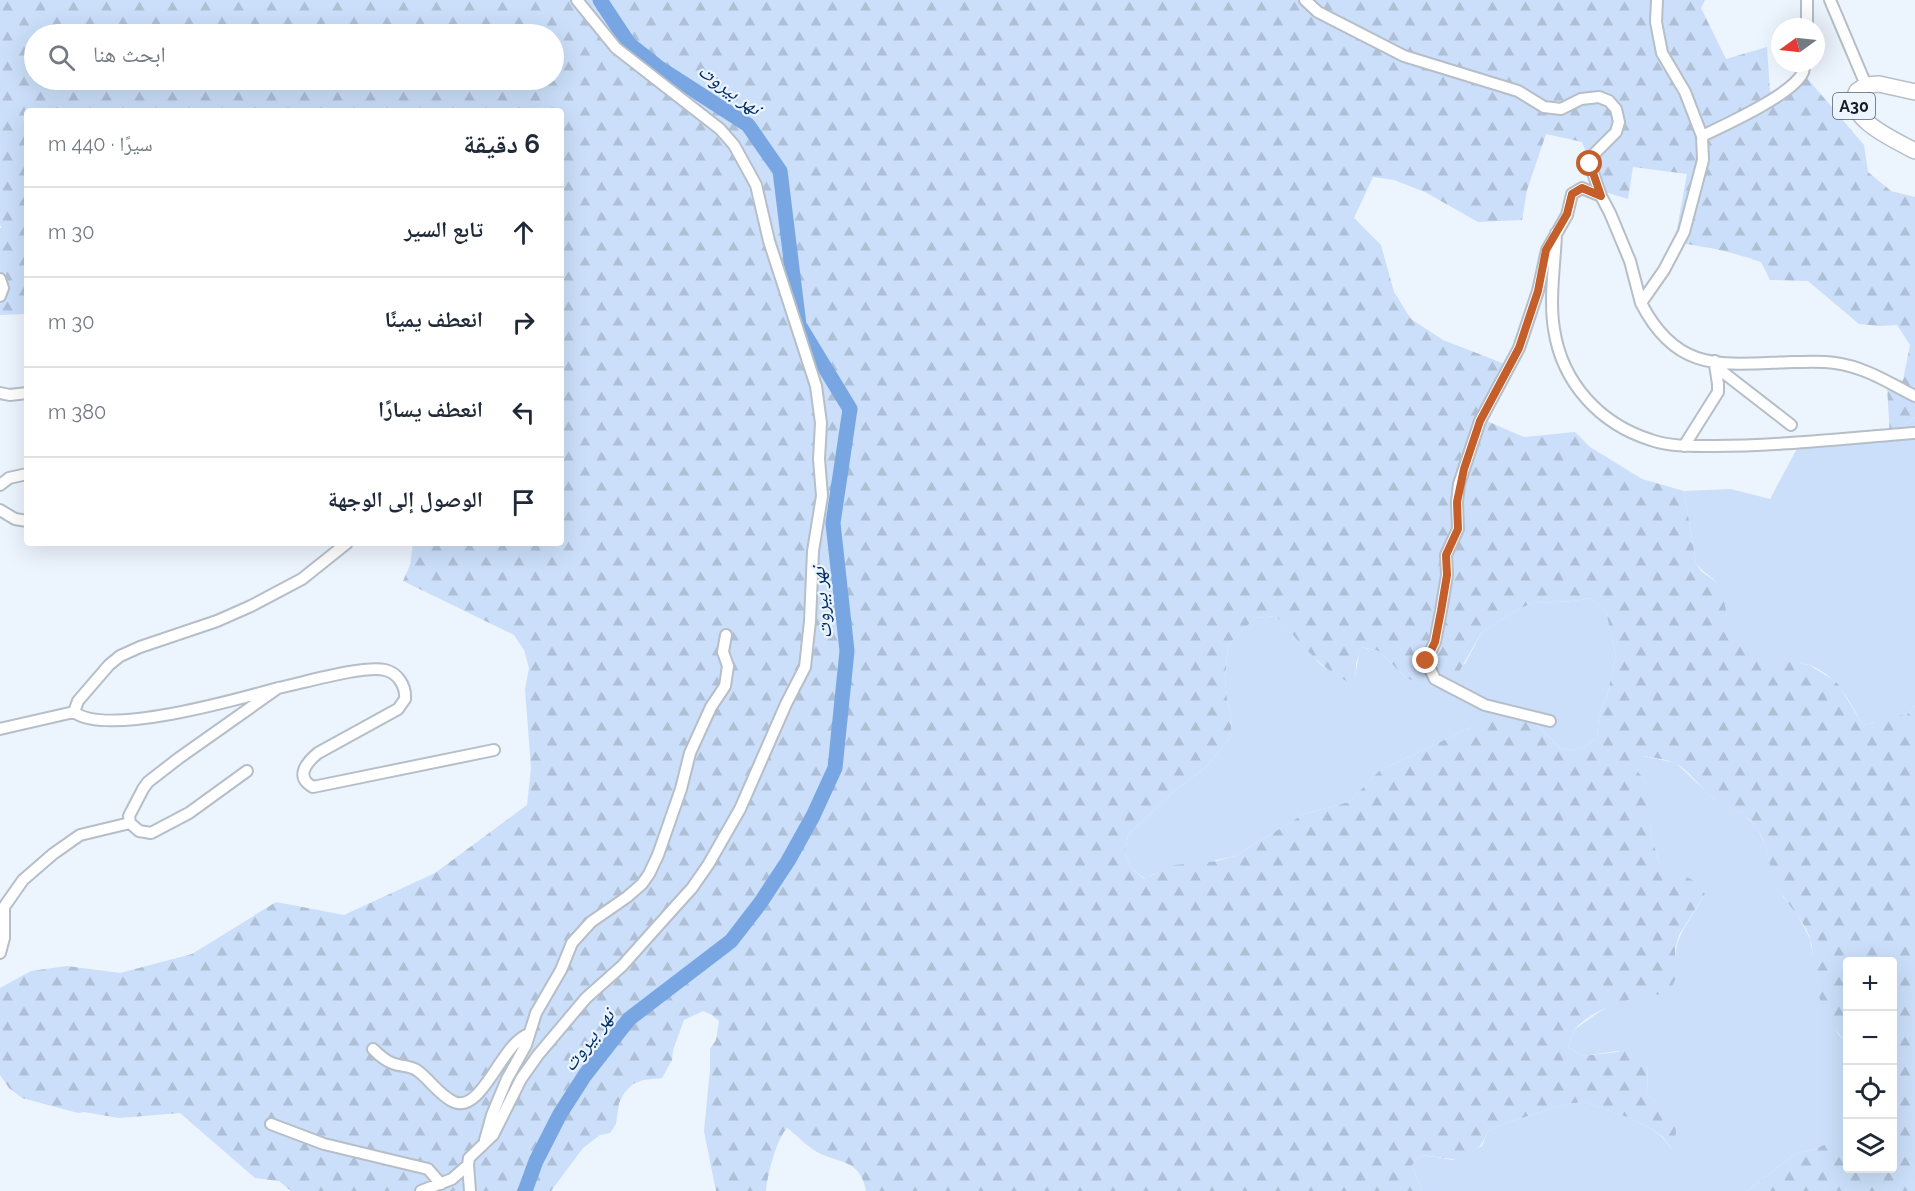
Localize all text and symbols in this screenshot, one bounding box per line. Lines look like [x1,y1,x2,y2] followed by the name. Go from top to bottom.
[1771,18,1825,72] north arrow
[24,24,564,90] search box
[45,41,78,74] icon: search
[93,41,166,67] text: ابحث هنا
[694,58,768,121] water label: نهر بيروت
[1833,93,1875,119] road number: A30
[463,129,540,159] text: 6 دقيقة
[48,132,153,156] text: سيرًا · 440 m
[1576,150,1602,176] route start
[404,216,483,242] text: تابع السير
[507,216,540,249] icon: ahead
[48,220,94,244] text: 30 m
[384,306,483,332] text: انعطف يمينًا
[507,306,540,339] icon: right
[48,310,94,334] text: 30 m
[378,396,483,422] text: انعطف يسارًا
[507,396,540,429] icon: left
[48,400,106,424] text: 380 m
[328,486,483,512] text: الوصول إلى الوجهة
[507,486,540,519] icon: arrive
[805,563,837,640] water label: نهر بيروت
[1412,647,1438,673] route end
[1843,957,1897,1173] map controls
[1843,957,1897,1011] button: +
[557,1002,621,1076] water label: نهر بيروت
[1843,1011,1897,1065] button: −
[1843,1065,1897,1119] button: locate
[1843,1119,1897,1173] button: layers

